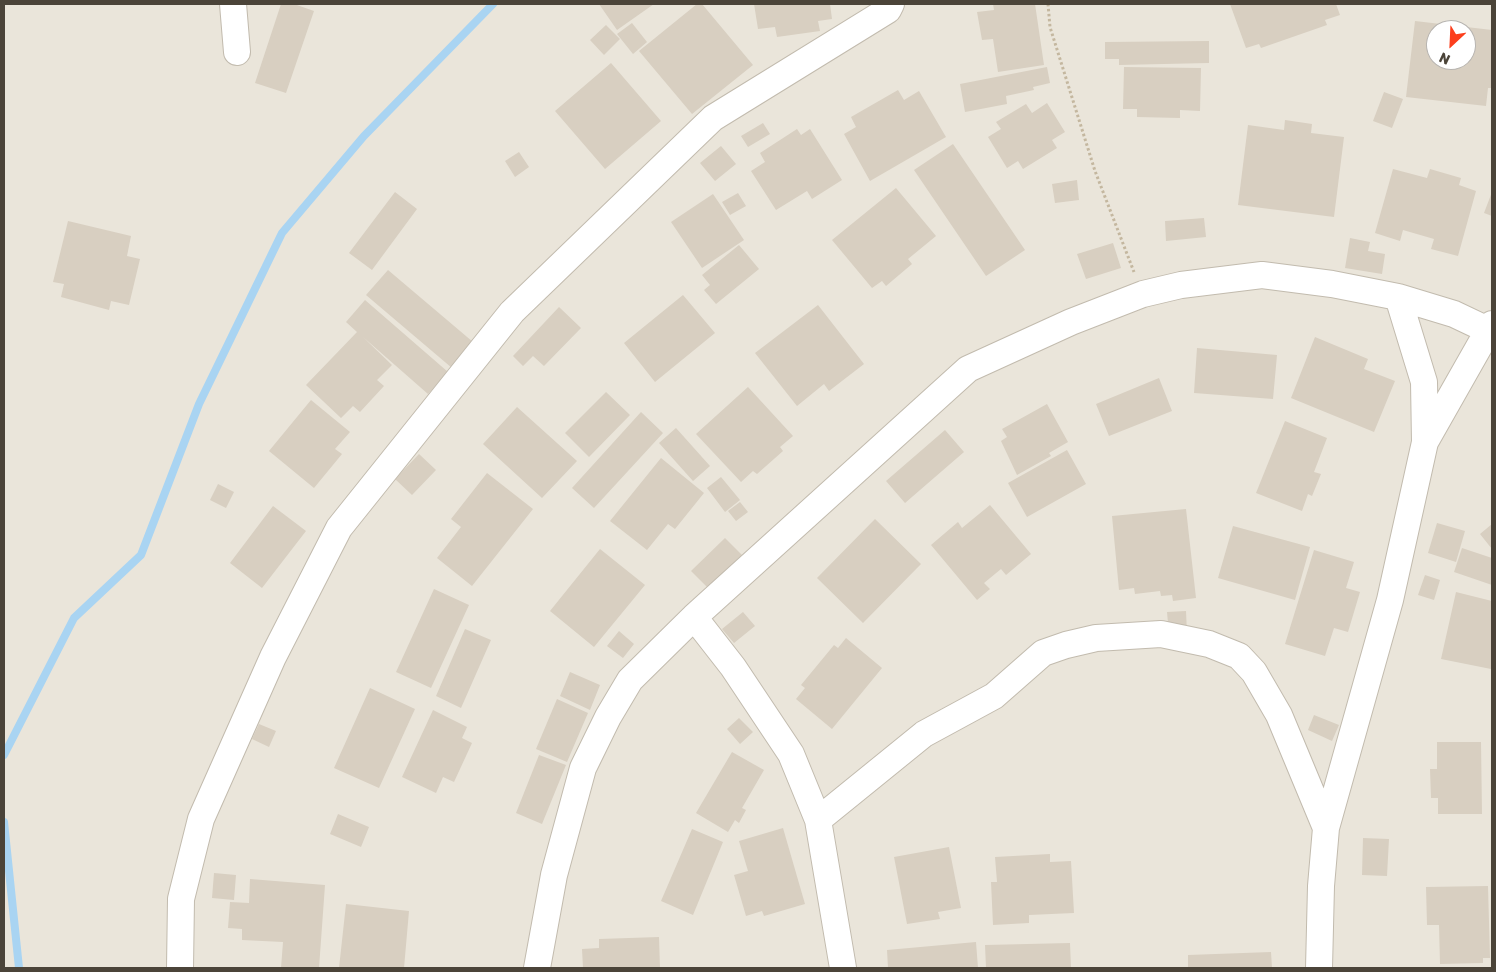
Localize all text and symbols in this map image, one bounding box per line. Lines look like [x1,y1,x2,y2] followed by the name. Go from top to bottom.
[1426,20,1476,70] north arrow
[1437,48,1453,68] text: N

